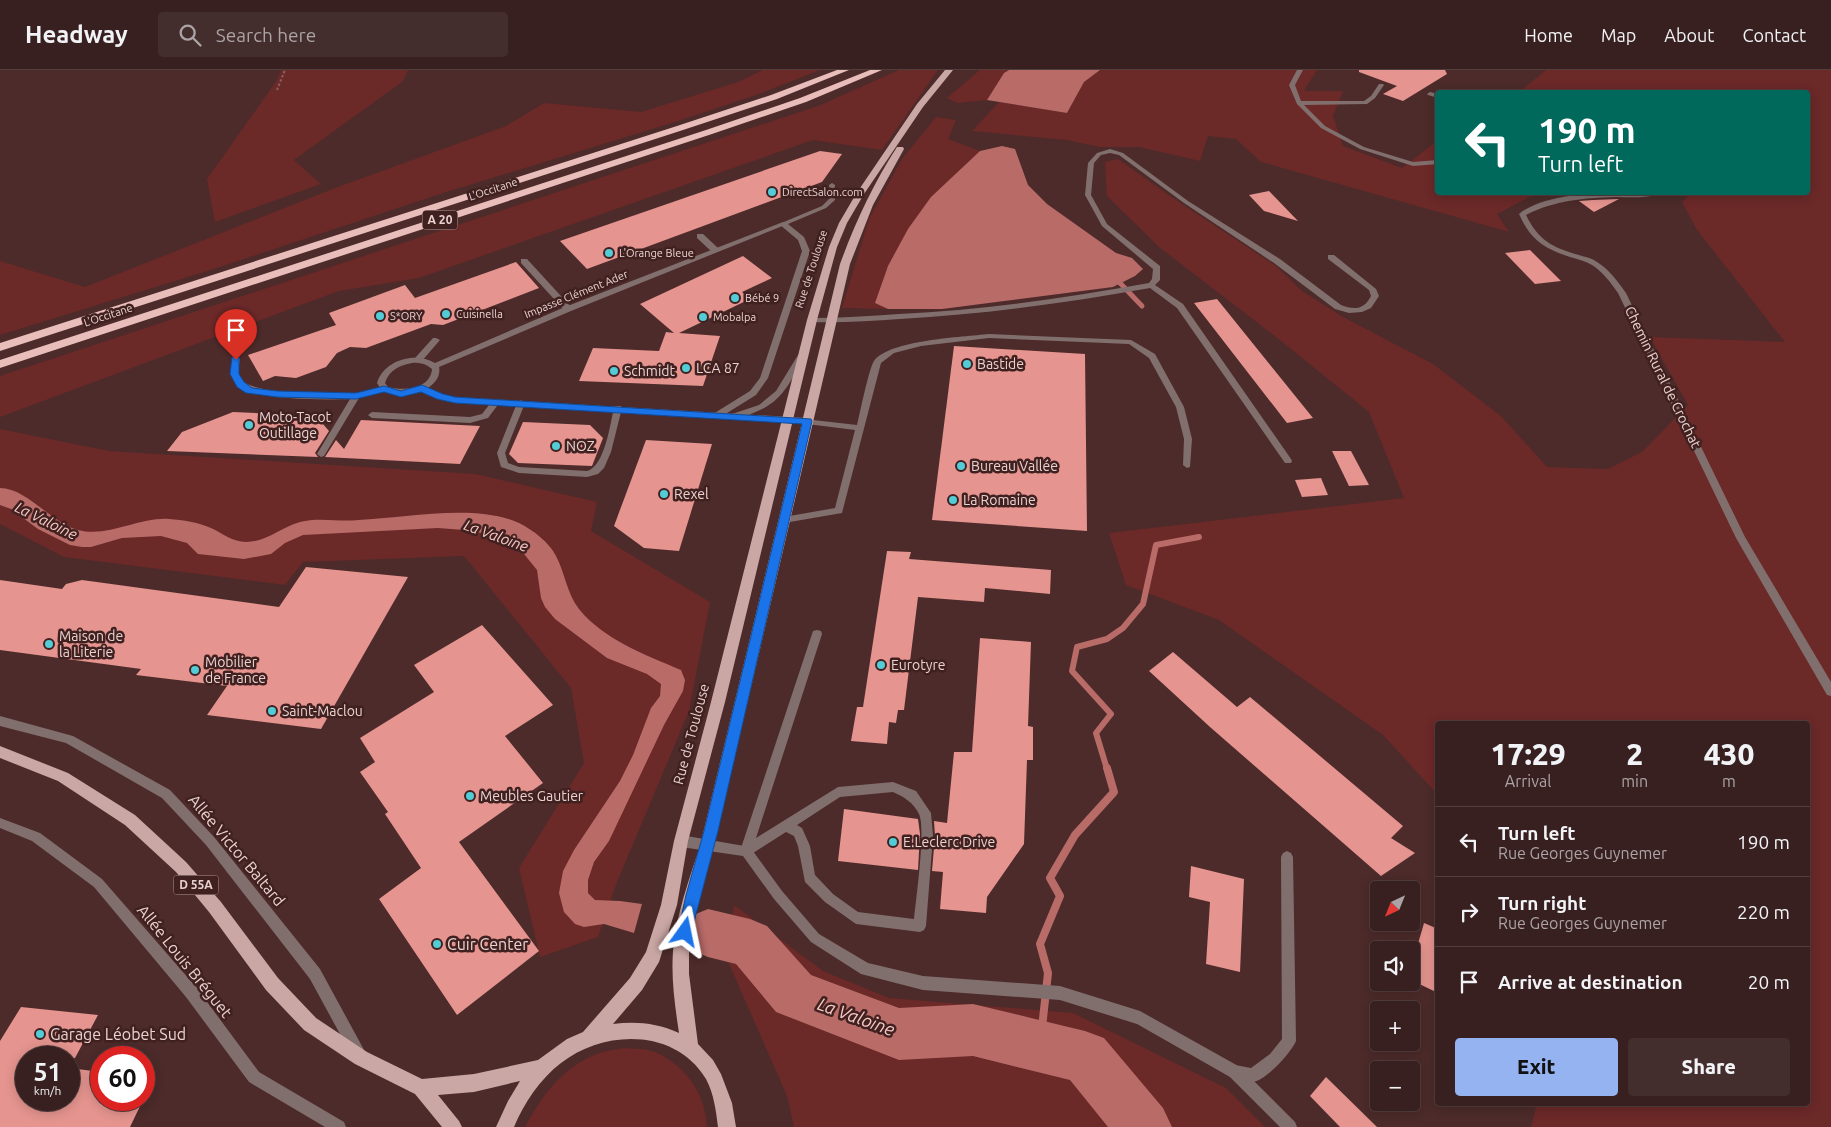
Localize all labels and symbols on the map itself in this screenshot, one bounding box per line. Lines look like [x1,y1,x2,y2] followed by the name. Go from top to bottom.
[467,175,519,203] street label: L'Occitane
[766,186,778,198] marker: DirectSalon.com
[782,186,863,198] place label: DirectSalon.com
[422,210,458,230] road number: A 20
[793,228,829,310] street label: Rue de Toulouse
[603,247,615,259] marker: L'Orange Bleue
[619,247,694,259] place label: L'Orange Bleue
[522,267,630,320] street label: Impasse Clément Ader
[729,292,741,304] marker: Bébé 9
[745,292,779,304] place label: Bébé 9
[82,301,134,329] street label: L'Occitane
[1622,304,1704,451] street label: Chemin Rural de Crochat
[440,308,452,320] marker: Cuisinella
[456,308,503,320] place label: Cuisinella
[215,309,257,360] pin
[374,310,386,322] marker: S*ORY
[390,310,423,322] place label: S*ORY
[697,311,709,323] marker: Mobalpa
[713,311,756,323] place label: Mobalpa
[977,356,1024,372] place label: Bastide
[961,358,973,370] marker: Bastide
[696,360,740,376] place label: LCA 87
[680,362,692,374] marker: LCA 87
[624,363,676,379] place label: Schmidt
[608,365,620,377] marker: Schmidt
[259,409,332,441] place label: Moto-Tacot Outillage
[243,419,255,431] marker: Moto-Tacot Outillage
[566,438,595,454] place label: NOZ
[550,440,562,452] marker: NOZ
[971,458,1058,474] place label: Bureau Vallée
[955,460,967,472] marker: Bureau Vallée
[674,486,709,502] place label: Rexel
[658,488,670,500] marker: Rexel
[963,492,1036,508] place label: La Romaine
[947,494,959,506] marker: La Romaine
[12,498,80,543] water label: La Valoine
[462,516,531,555] water label: La Valoine
[59,628,123,660] place label: Maison de la Literie
[43,638,55,650] marker: Maison de la Literie
[205,654,266,686] place label: Mobilier de France
[891,657,946,673] place label: Eurotyre
[875,659,887,671] marker: Eurotyre
[189,664,201,676] marker: Mobilier de France
[670,682,712,786] street label: Rue de Toulouse
[282,703,363,719] place label: Saint-Maclou
[266,705,278,717] marker: Saint-Maclou
[480,788,584,804] place label: Meubles Gautier
[464,790,476,802] marker: Meubles Gautier
[185,791,289,909] street label: Allée Victor Baltard
[903,834,995,850] place label: E.Leclerc Drive
[887,836,899,848] marker: E.Leclerc Drive
[174,876,218,894] road number: D 55A
[1370,881,1420,931] north arrow
[134,901,236,1022] street label: Allée Louis Bréguet
[658,905,710,957] position arrow
[447,935,528,953] place label: Cuir Center
[431,938,443,950] marker: Cuir Center
[815,993,898,1039] water label: La Valoine
[50,1025,186,1043] place label: Garage Léobet Sud
[34,1028,46,1040] marker: Garage Léobet Sud
[90,1046,155,1111] speed limit sign: 60

